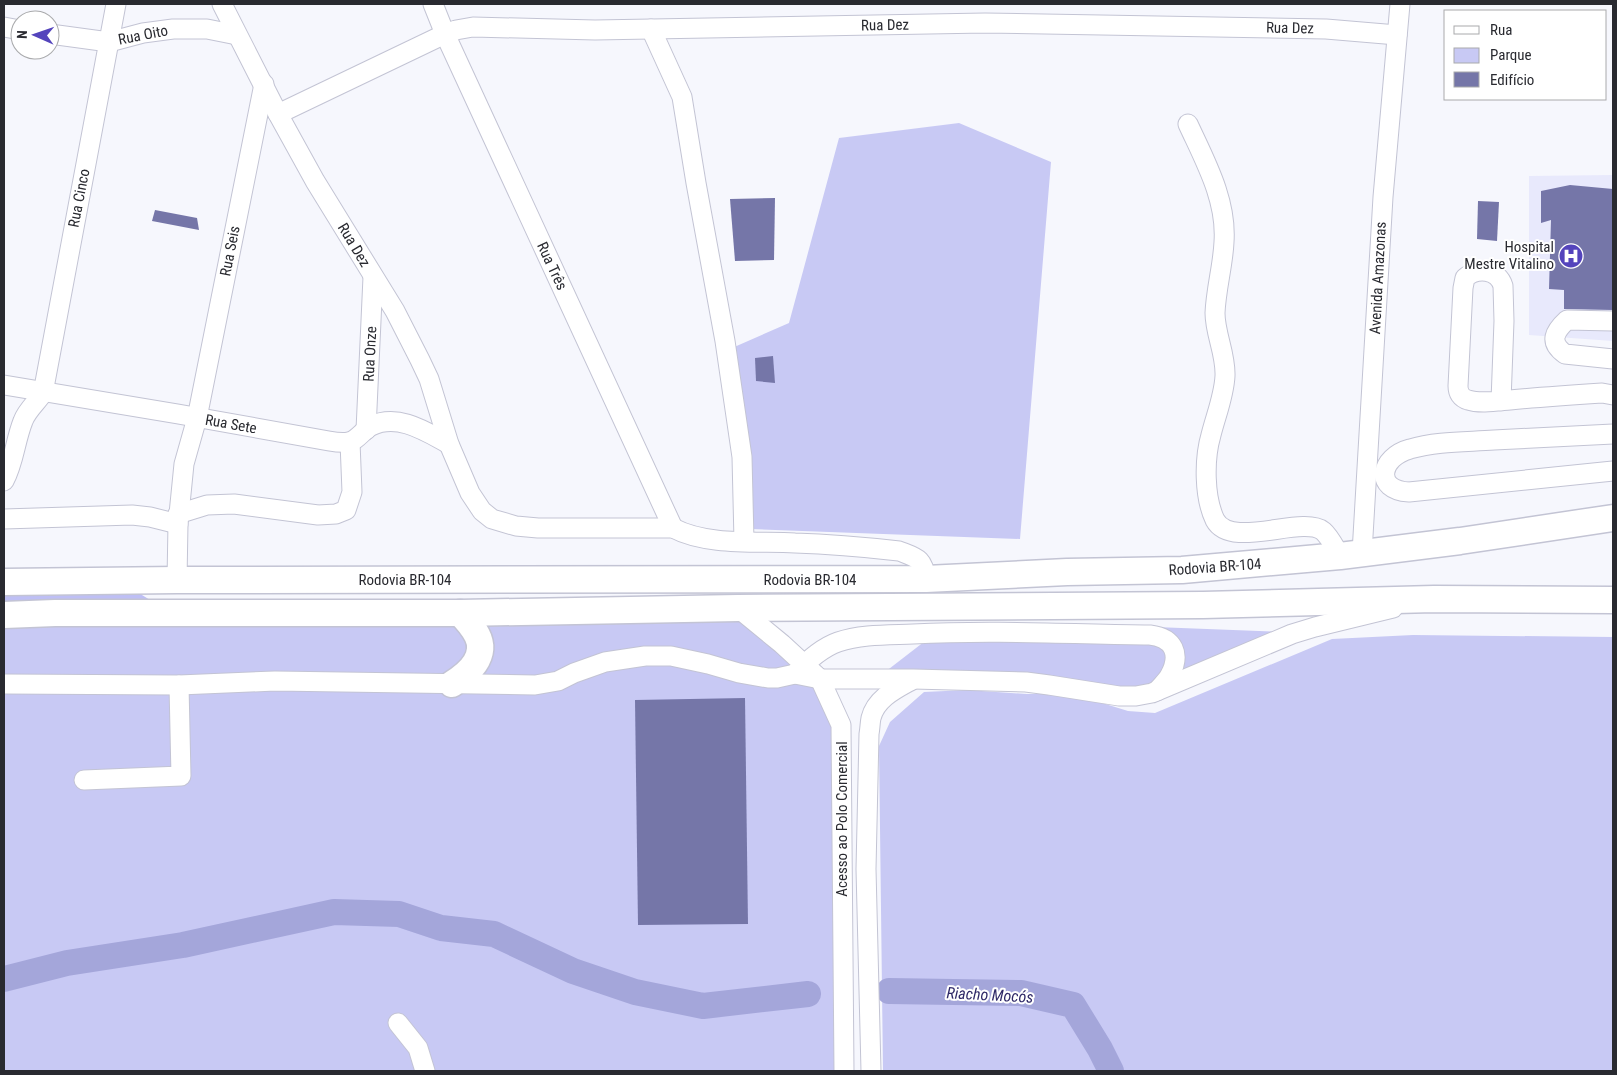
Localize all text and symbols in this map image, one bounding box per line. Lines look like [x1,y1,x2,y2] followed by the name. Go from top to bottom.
[10,10,60,60] north arrow
[1444,10,1607,100] legend
[861,16,909,34] street label: Rua Dez
[1266,19,1314,37] street label: Rua Dez
[117,21,169,49] street label: Rua Oito
[1490,21,1512,39] text: Rua
[14,30,30,39] text: N
[1490,46,1532,64] text: Parque
[1490,71,1534,89] text: Edifício
[64,167,94,229] street label: Rua Cinco
[334,220,374,270] street label: Rua Dez
[1366,221,1390,335] street label: Avenida Amazonas
[216,224,244,278] street label: Rua Seis
[1464,238,1554,273] place label: Hospital Mestre Vitalino
[533,239,571,293] street label: Rua Três
[1558,243,1584,269] hospital icon: Hospital Mestre Vitalino
[360,326,380,382] street label: Rua Onze
[204,411,258,437] street label: Rua Sete
[1168,555,1262,579] street label: Rodovia BR-104
[359,571,451,589] street label: Rodovia BR-104
[764,571,856,589] street label: Rodovia BR-104
[833,741,851,897] street label: Acesso ao Polo Comercial
[946,983,1034,1007] water label: Riacho Mocós

